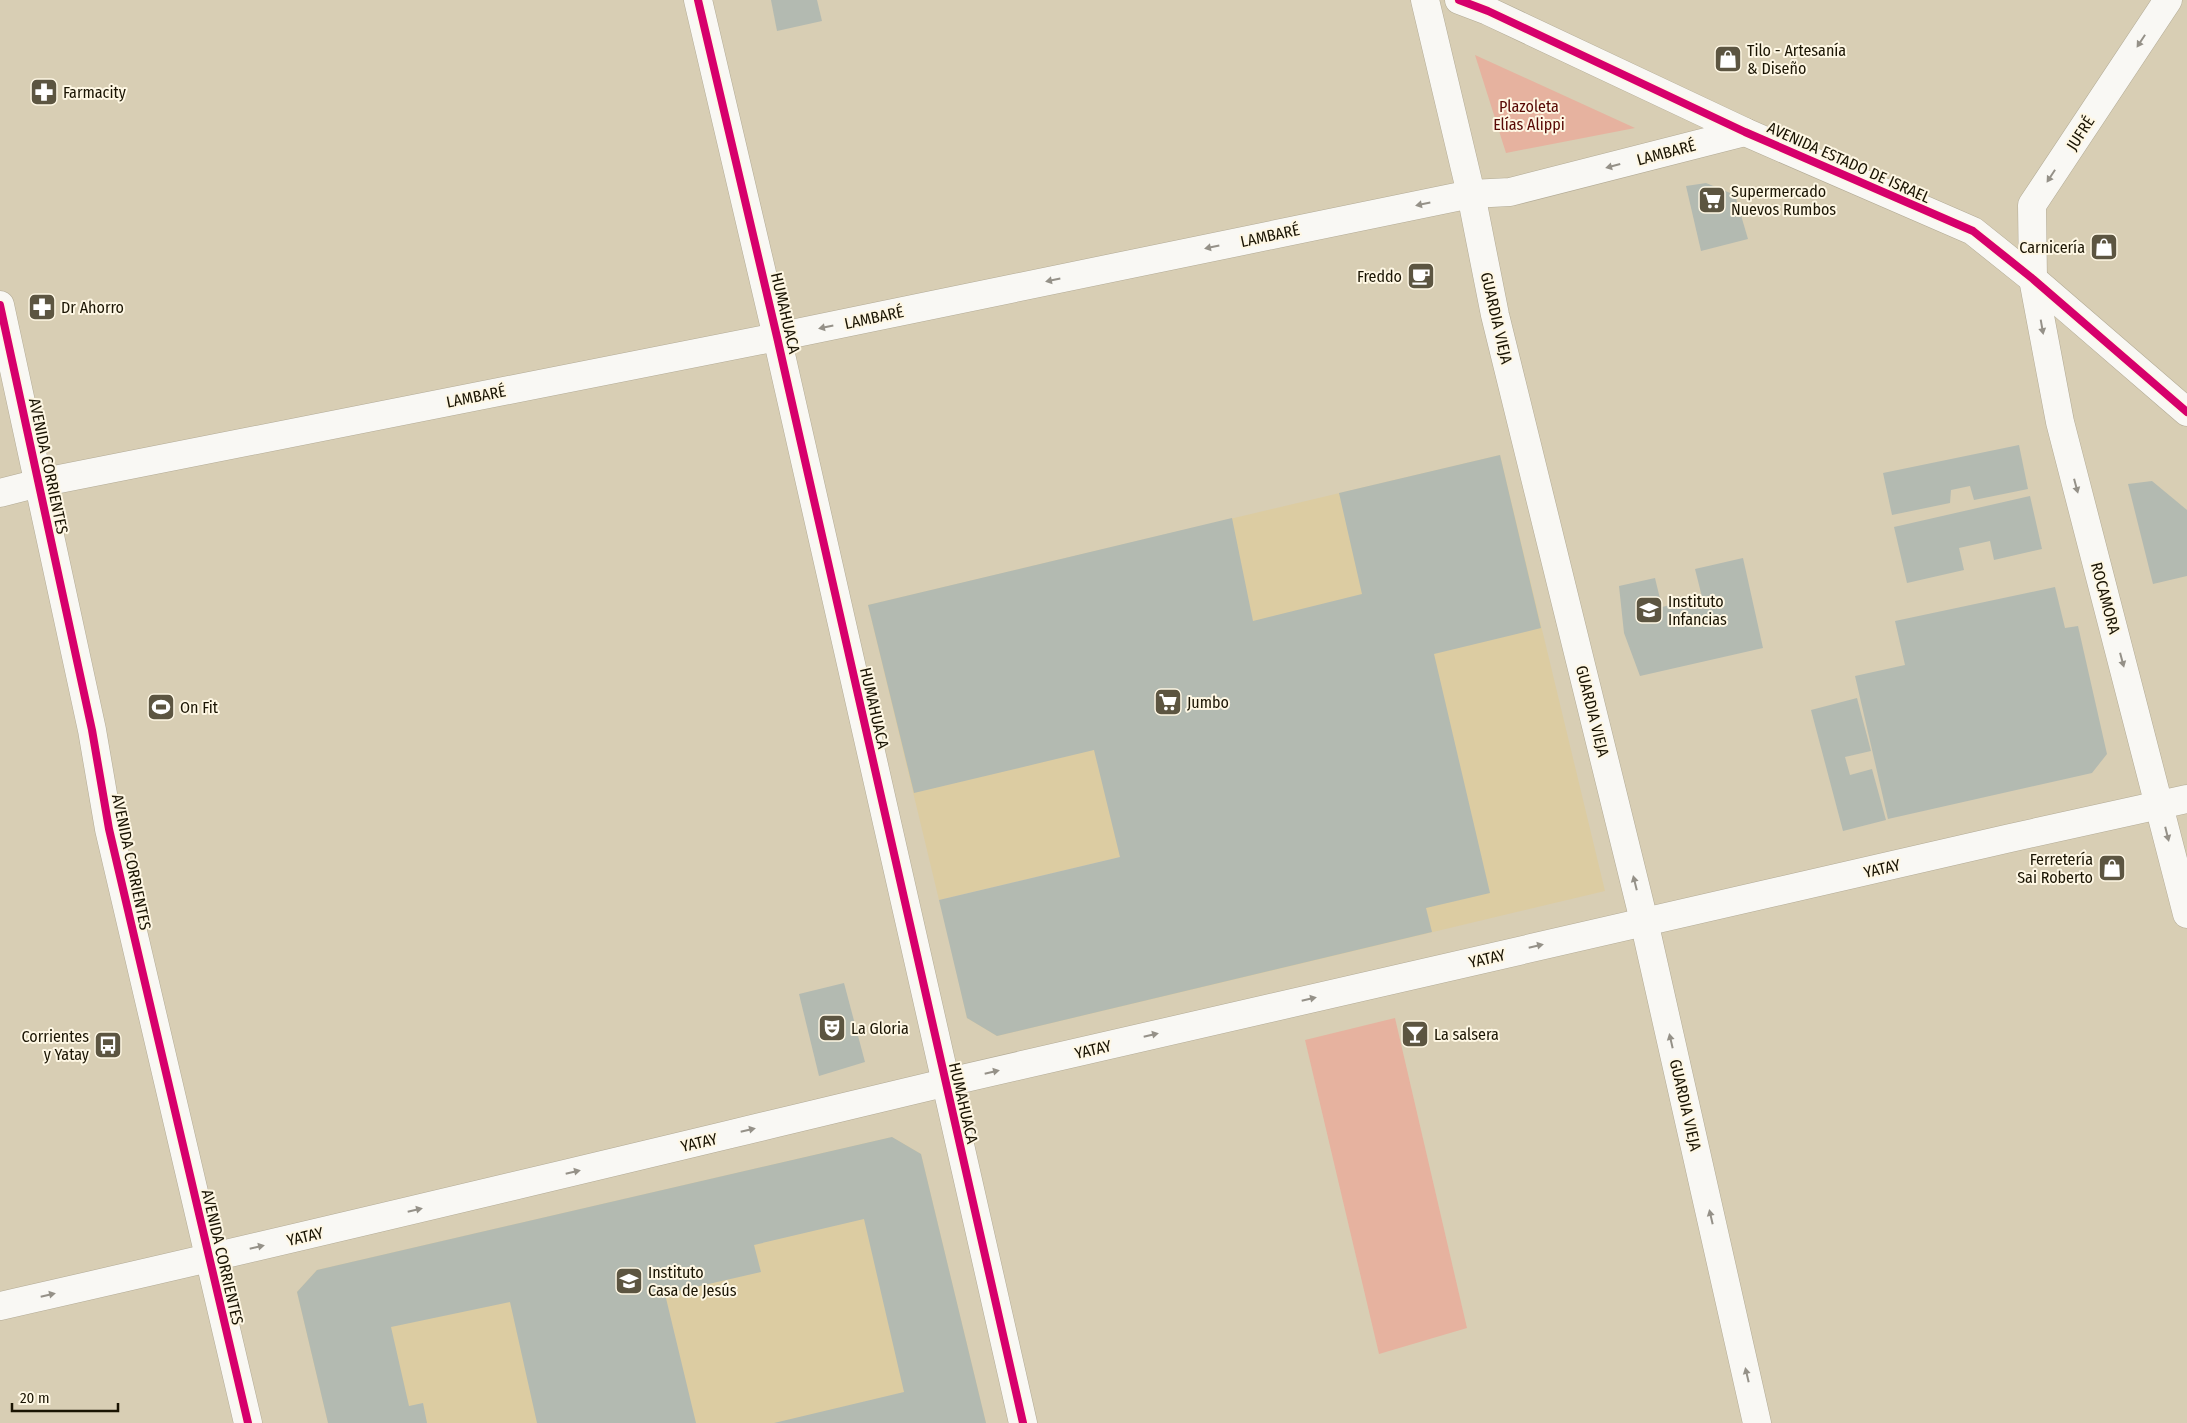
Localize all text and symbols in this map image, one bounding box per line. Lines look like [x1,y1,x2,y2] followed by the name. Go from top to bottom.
[2136,34,2146,47] one-way arrow
[1747,41,1846,78] place label: Tilo - Artesanía & Diseño
[1713,44,1743,74] shop icon: Tilo - Artesanía & Diseño
[29,77,59,107] pharmacy icon: Farmacity
[63,83,127,102] place label: Farmacity
[1493,97,1565,134] park label: Plazoleta Elías Alippi
[2062,113,2098,154] street label: JUFRÉ
[1764,118,1933,207] street label: AVENIDA ESTADO DE ISRAEL
[1635,136,1698,169] street label: LAMBARÉ
[1605,162,1620,170] one-way arrow
[2047,170,2056,183] one-way arrow
[1731,182,1836,219] place label: Supermercado Nuevos Rumbos
[1697,185,1727,215] supermarket icon: Supermercado Nuevos Rumbos
[1415,200,1431,208] one-way arrow
[1239,220,1302,251] street label: LAMBARÉ
[2089,232,2119,262] shop icon: Carnicería
[2019,238,2085,257] place label: Carnicería
[1204,244,1220,252] one-way arrow
[1406,261,1436,291] cafe icon: Freddo
[1357,267,1402,286] place label: Freddo
[1477,270,1516,366] street label: GUARDIA VIEJA
[767,271,804,356] street label: HUMAHUACA
[1046,276,1061,284] one-way arrow
[27,292,57,322] pharmacy icon: Dr Ahorro
[61,298,124,317] place label: Dr Ahorro
[843,302,906,333] street label: LAMBARÉ
[2039,319,2047,335] one-way arrow
[817,323,833,331] one-way arrow
[445,381,507,412] street label: LAMBARÉ
[25,396,72,536] street label: AVENIDA CORRIENTES
[2073,478,2081,493] one-way arrow
[2087,560,2124,637] street label: ROCAMORA
[1668,592,1727,629] place label: Instituto Infancias
[1634,595,1664,625] school or university icon: Instituto Infancias
[2118,652,2126,667] one-way arrow
[1572,663,1613,759] street label: GUARDIA VIEJA
[856,666,893,751] street label: HUMAHUACA
[1153,687,1183,717] supermarket icon: Jumbo
[146,692,176,722] sports icon: On Fit
[1187,693,1229,712] place label: Jumbo
[180,698,219,717] place label: On Fit
[108,792,155,932] street label: AVENIDA CORRIENTES
[2163,827,2171,842] one-way arrow
[2017,850,2093,887] place label: Ferretería Sai Roberto
[2097,853,2127,883] shop icon: Ferretería Sai Roberto
[1862,855,1902,882] street label: YATAY
[1631,875,1639,890] one-way arrow
[1528,942,1543,950] one-way arrow
[1467,945,1507,972] street label: YATAY
[1302,995,1317,1003] one-way arrow
[817,1013,847,1043] theatre icon: La Gloria
[851,1019,909,1038] place label: La Gloria
[1400,1019,1430,1049] bar icon: La salsera
[1434,1025,1499,1044] place label: La salsera
[22,1027,90,1064] place label: Corrientes y Yatay
[93,1030,123,1060] bus stop icon: Corrientes y Yatay
[1143,1031,1158,1039] one-way arrow
[1667,1034,1675,1049] one-way arrow
[1073,1036,1113,1063] street label: YATAY
[1666,1057,1705,1153] street label: GUARDIA VIEJA
[945,1061,982,1146] street label: HUMAHUACA
[985,1068,1000,1076] one-way arrow
[740,1126,755,1134] one-way arrow
[679,1129,719,1156] street label: YATAY
[565,1168,580,1176] one-way arrow
[198,1188,247,1327] street label: AVENIDA CORRIENTES
[407,1205,422,1213] one-way arrow
[1707,1209,1715,1224] one-way arrow
[285,1223,325,1250] street label: YATAY
[249,1243,264,1251] one-way arrow
[648,1263,737,1300] place label: Instituto Casa de Jesús
[614,1266,644,1296] school or university icon: Instituto Casa de Jesús
[40,1291,55,1299] one-way arrow
[1743,1368,1751,1383] one-way arrow
[12,1380,119,1412] scale bar
[20,1389,50,1407] text: 20 m

